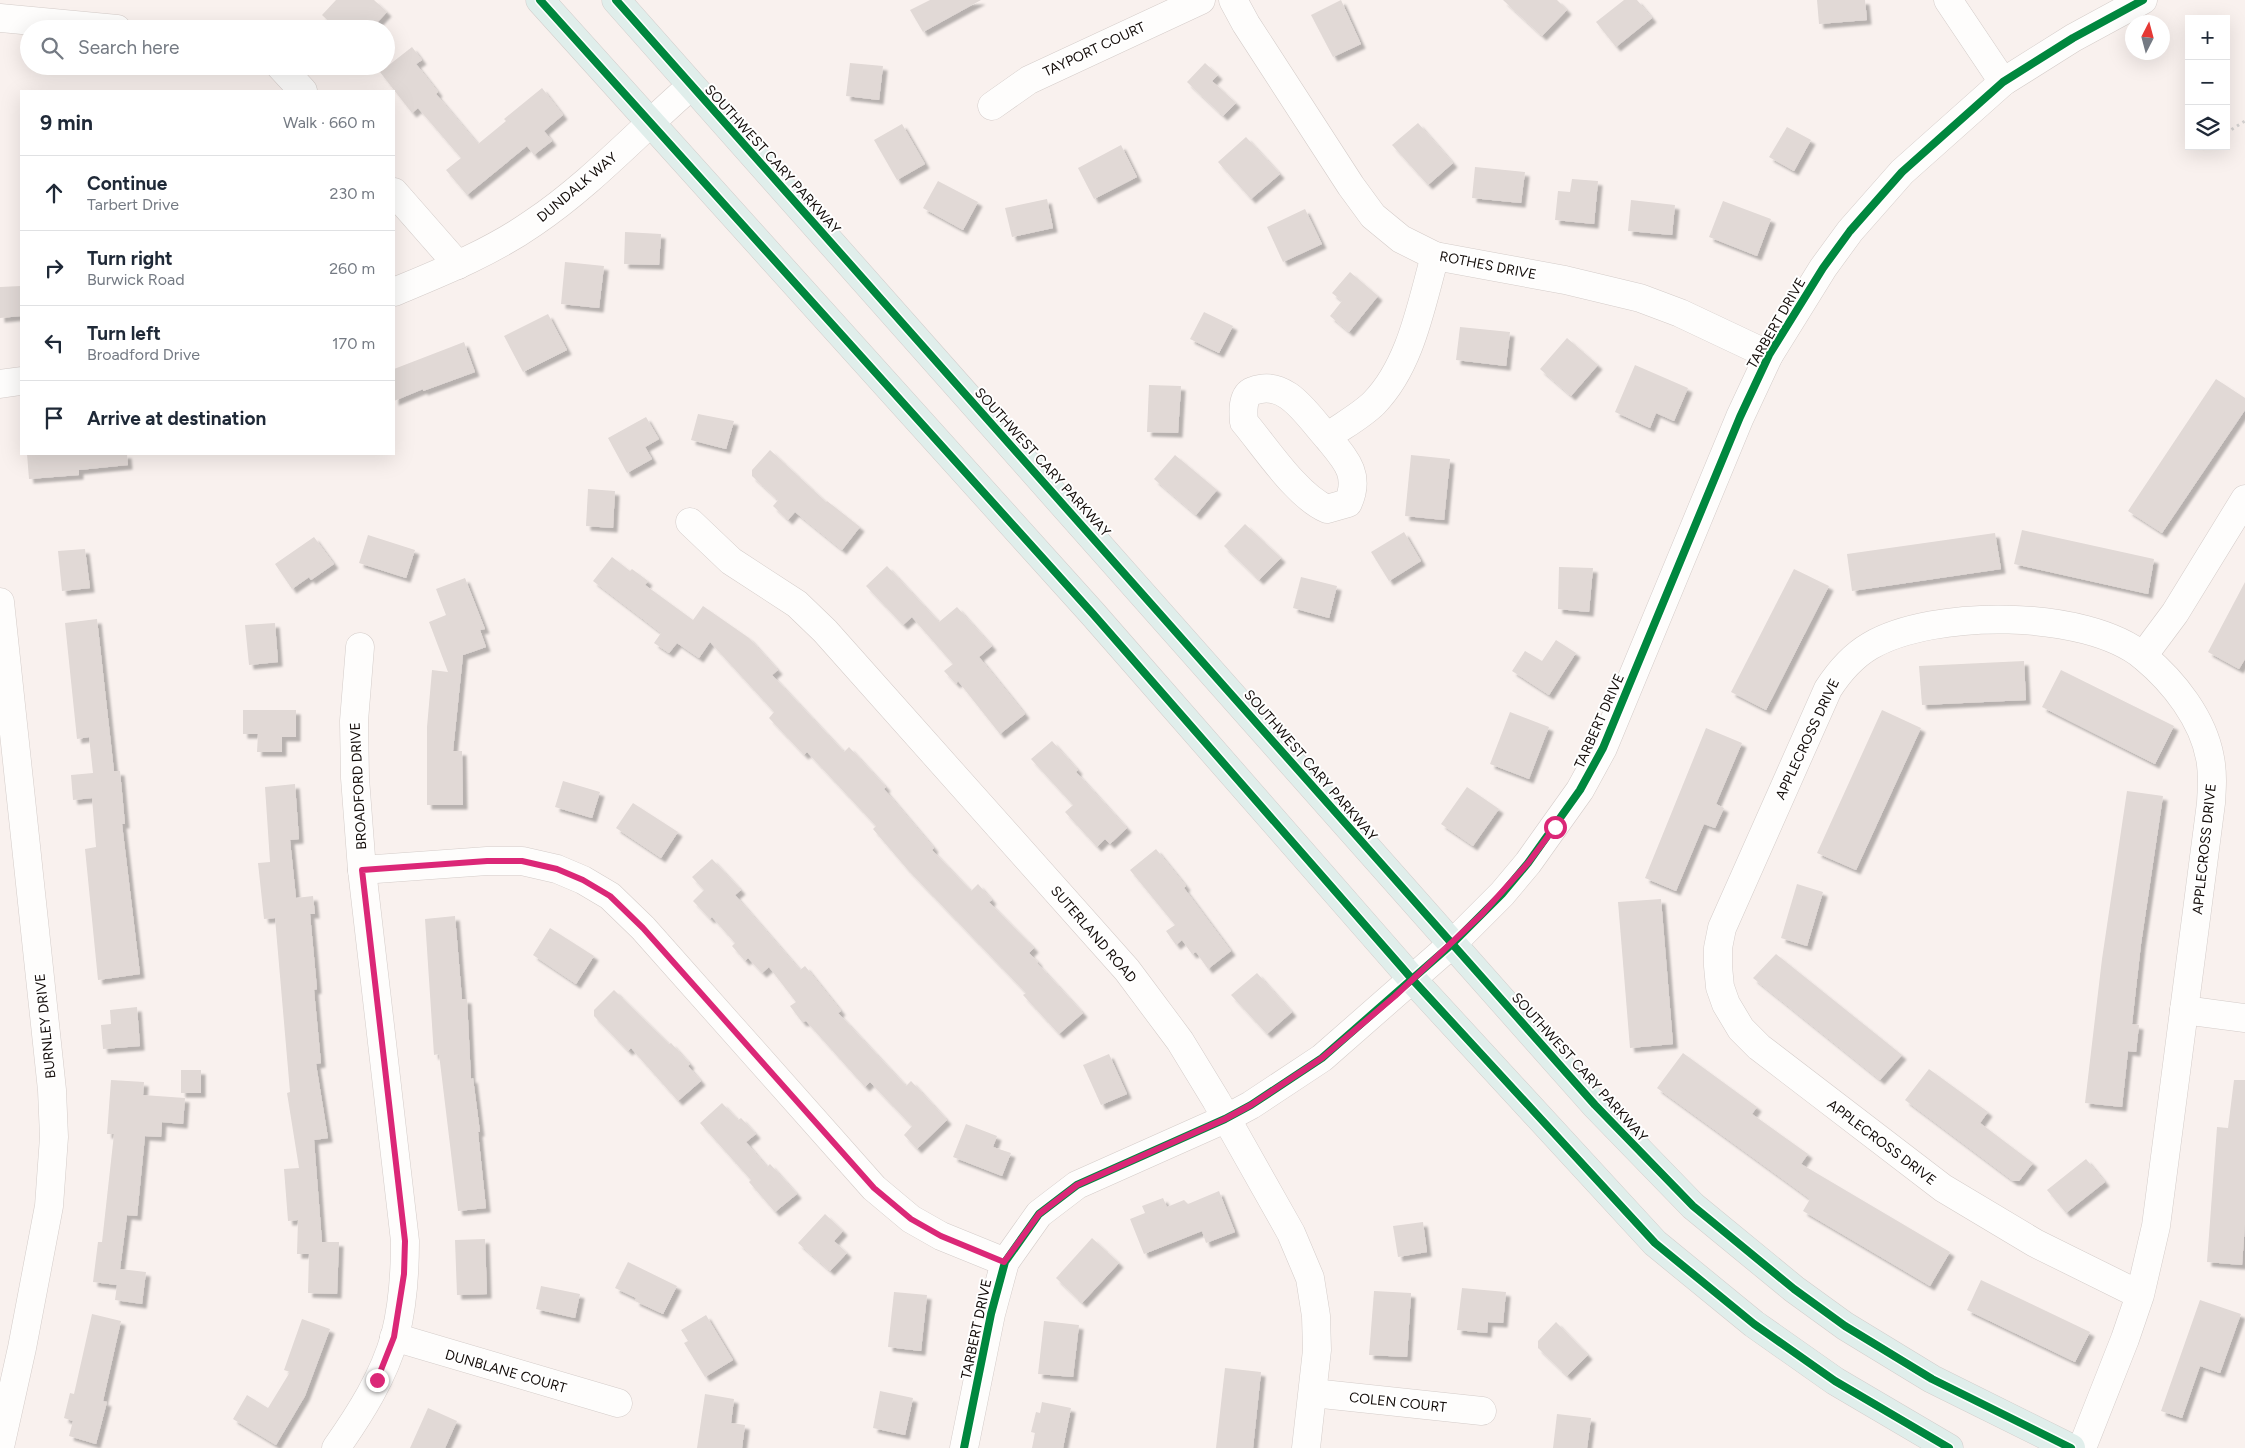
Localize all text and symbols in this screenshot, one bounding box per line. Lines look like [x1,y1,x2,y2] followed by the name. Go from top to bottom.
[2125,15,2170,60] north arrow
[2185,15,2230,150] map controls
[2185,15,2230,60] button: +
[1040,18,1148,81] street label: TAYPORT COURT
[20,20,395,75] search box
[38,34,66,62] icon: search
[78,36,180,59] text: Search here
[2185,60,2230,105] button: −
[701,81,845,238] street label: SOUTHWEST CARY PARKWAY
[2185,105,2230,150] button: layers
[40,110,93,135] text: 9 min
[283,113,375,132] text: Walk · 660 m
[534,149,621,226] street label: DUNDALK WAY
[87,172,167,195] text: Continue
[40,179,68,207] icon: ahead
[330,184,375,203] text: 230 m
[87,195,179,214] text: Tarbert Drive
[87,247,173,270] text: Turn right
[1438,248,1538,283] street label: ROTHES DRIVE
[40,254,68,282] icon: right
[329,259,375,278] text: 260 m
[87,270,185,289] text: Burwick Road
[1744,275,1809,372] street label: TARBERT DRIVE
[87,322,161,345] text: Turn left
[40,329,68,357] icon: left
[332,334,375,353] text: 170 m
[87,345,200,364] text: Broadford Drive
[971,384,1115,541] street label: SOUTHWEST CARY PARKWAY
[40,404,68,432] icon: arrive
[87,407,266,430] text: Arrive at destination
[1571,671,1628,771] street label: TARBERT DRIVE
[1772,676,1843,803] street label: APPLECROSS DRIVE
[1240,686,1381,845] street label: SOUTHWEST CARY PARKWAY
[347,722,370,850] street label: BROADFORD DRIVE
[2189,783,2220,915] street label: APPLECROSS DRIVE
[1544,816,1567,839] route start
[1047,882,1140,986] street label: SUTERLAND ROAD
[32,972,59,1079] street label: BURNLEY DRIVE
[1508,989,1652,1146] street label: SOUTHWEST CARY PARKWAY
[1824,1096,1939,1189] street label: APPLECROSS DRIVE
[958,1277,995,1381] street label: TARBERT DRIVE
[443,1346,569,1397] street label: DUNBLANE COURT
[366,1369,389,1392] route end
[1348,1389,1448,1416] street label: COLEN COURT

